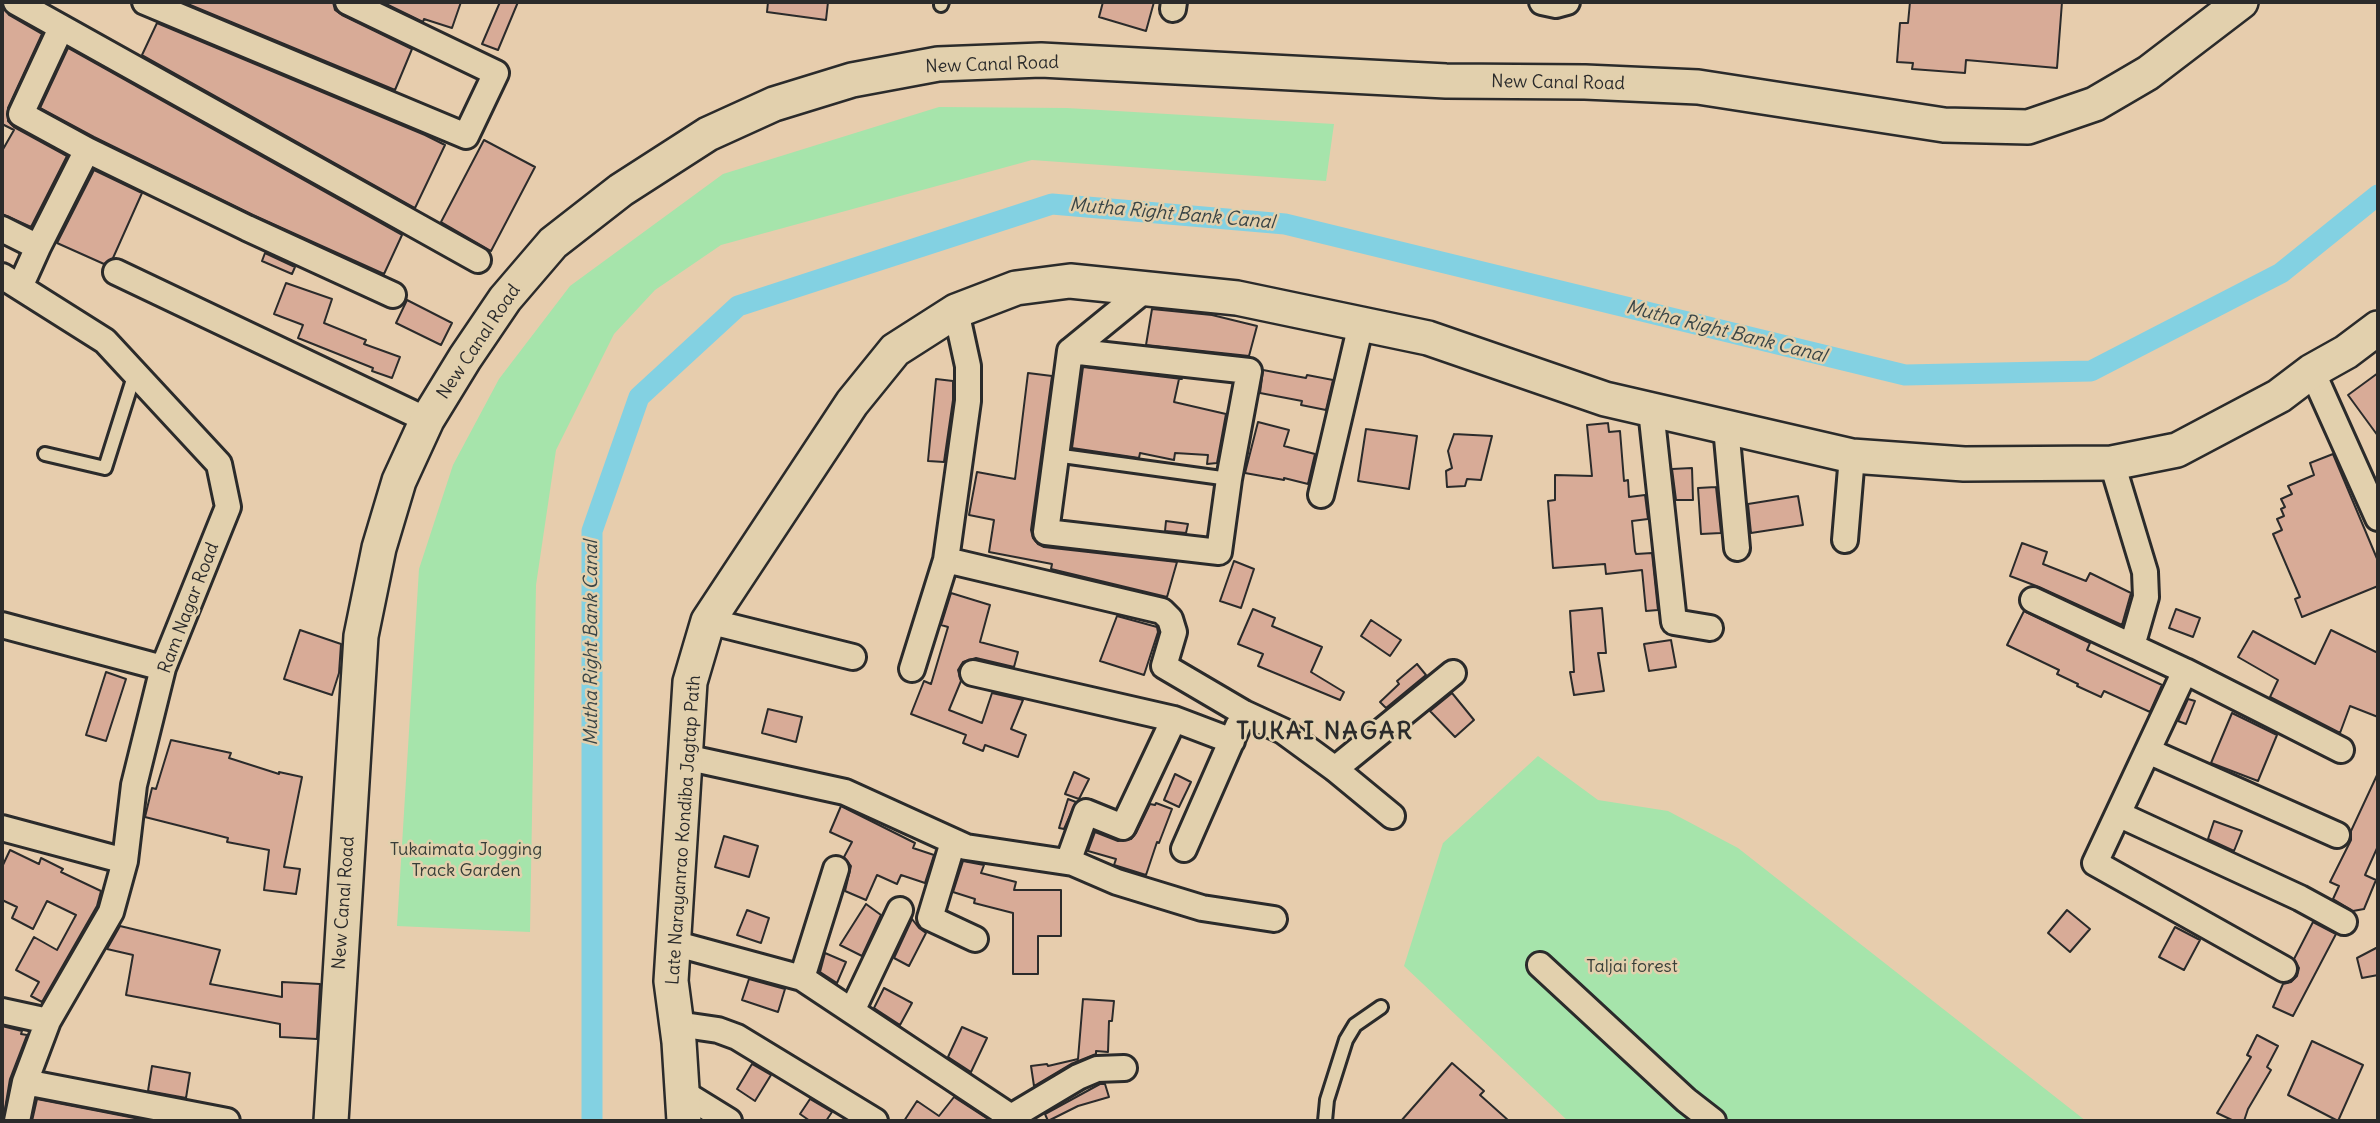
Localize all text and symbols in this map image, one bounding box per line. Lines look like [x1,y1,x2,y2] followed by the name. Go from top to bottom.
[925,52,1059,78] street label: New Canal Road
[1491,71,1625,95] street label: New Canal Road
[1069,194,1275,234] water label: Mutha Right Bank Canal
[433,281,525,403] street label: New Canal Road
[1623,296,1829,368] water label: Mutha Right Bank Canal
[154,540,224,676] street label: Ram Nagar Road
[581,540,603,746] water label: Mutha Right Bank Canal
[662,674,706,986] street label: Late Narayanrao Kondiba Jagtap Path
[1238,718,1412,746] district label: TUKAI NAGAR
[329,836,359,970] street label: New Canal Road
[390,839,542,882] park label: Tukaimata Jogging Track Garden
[1586,956,1678,978] park label: Taljai forest

